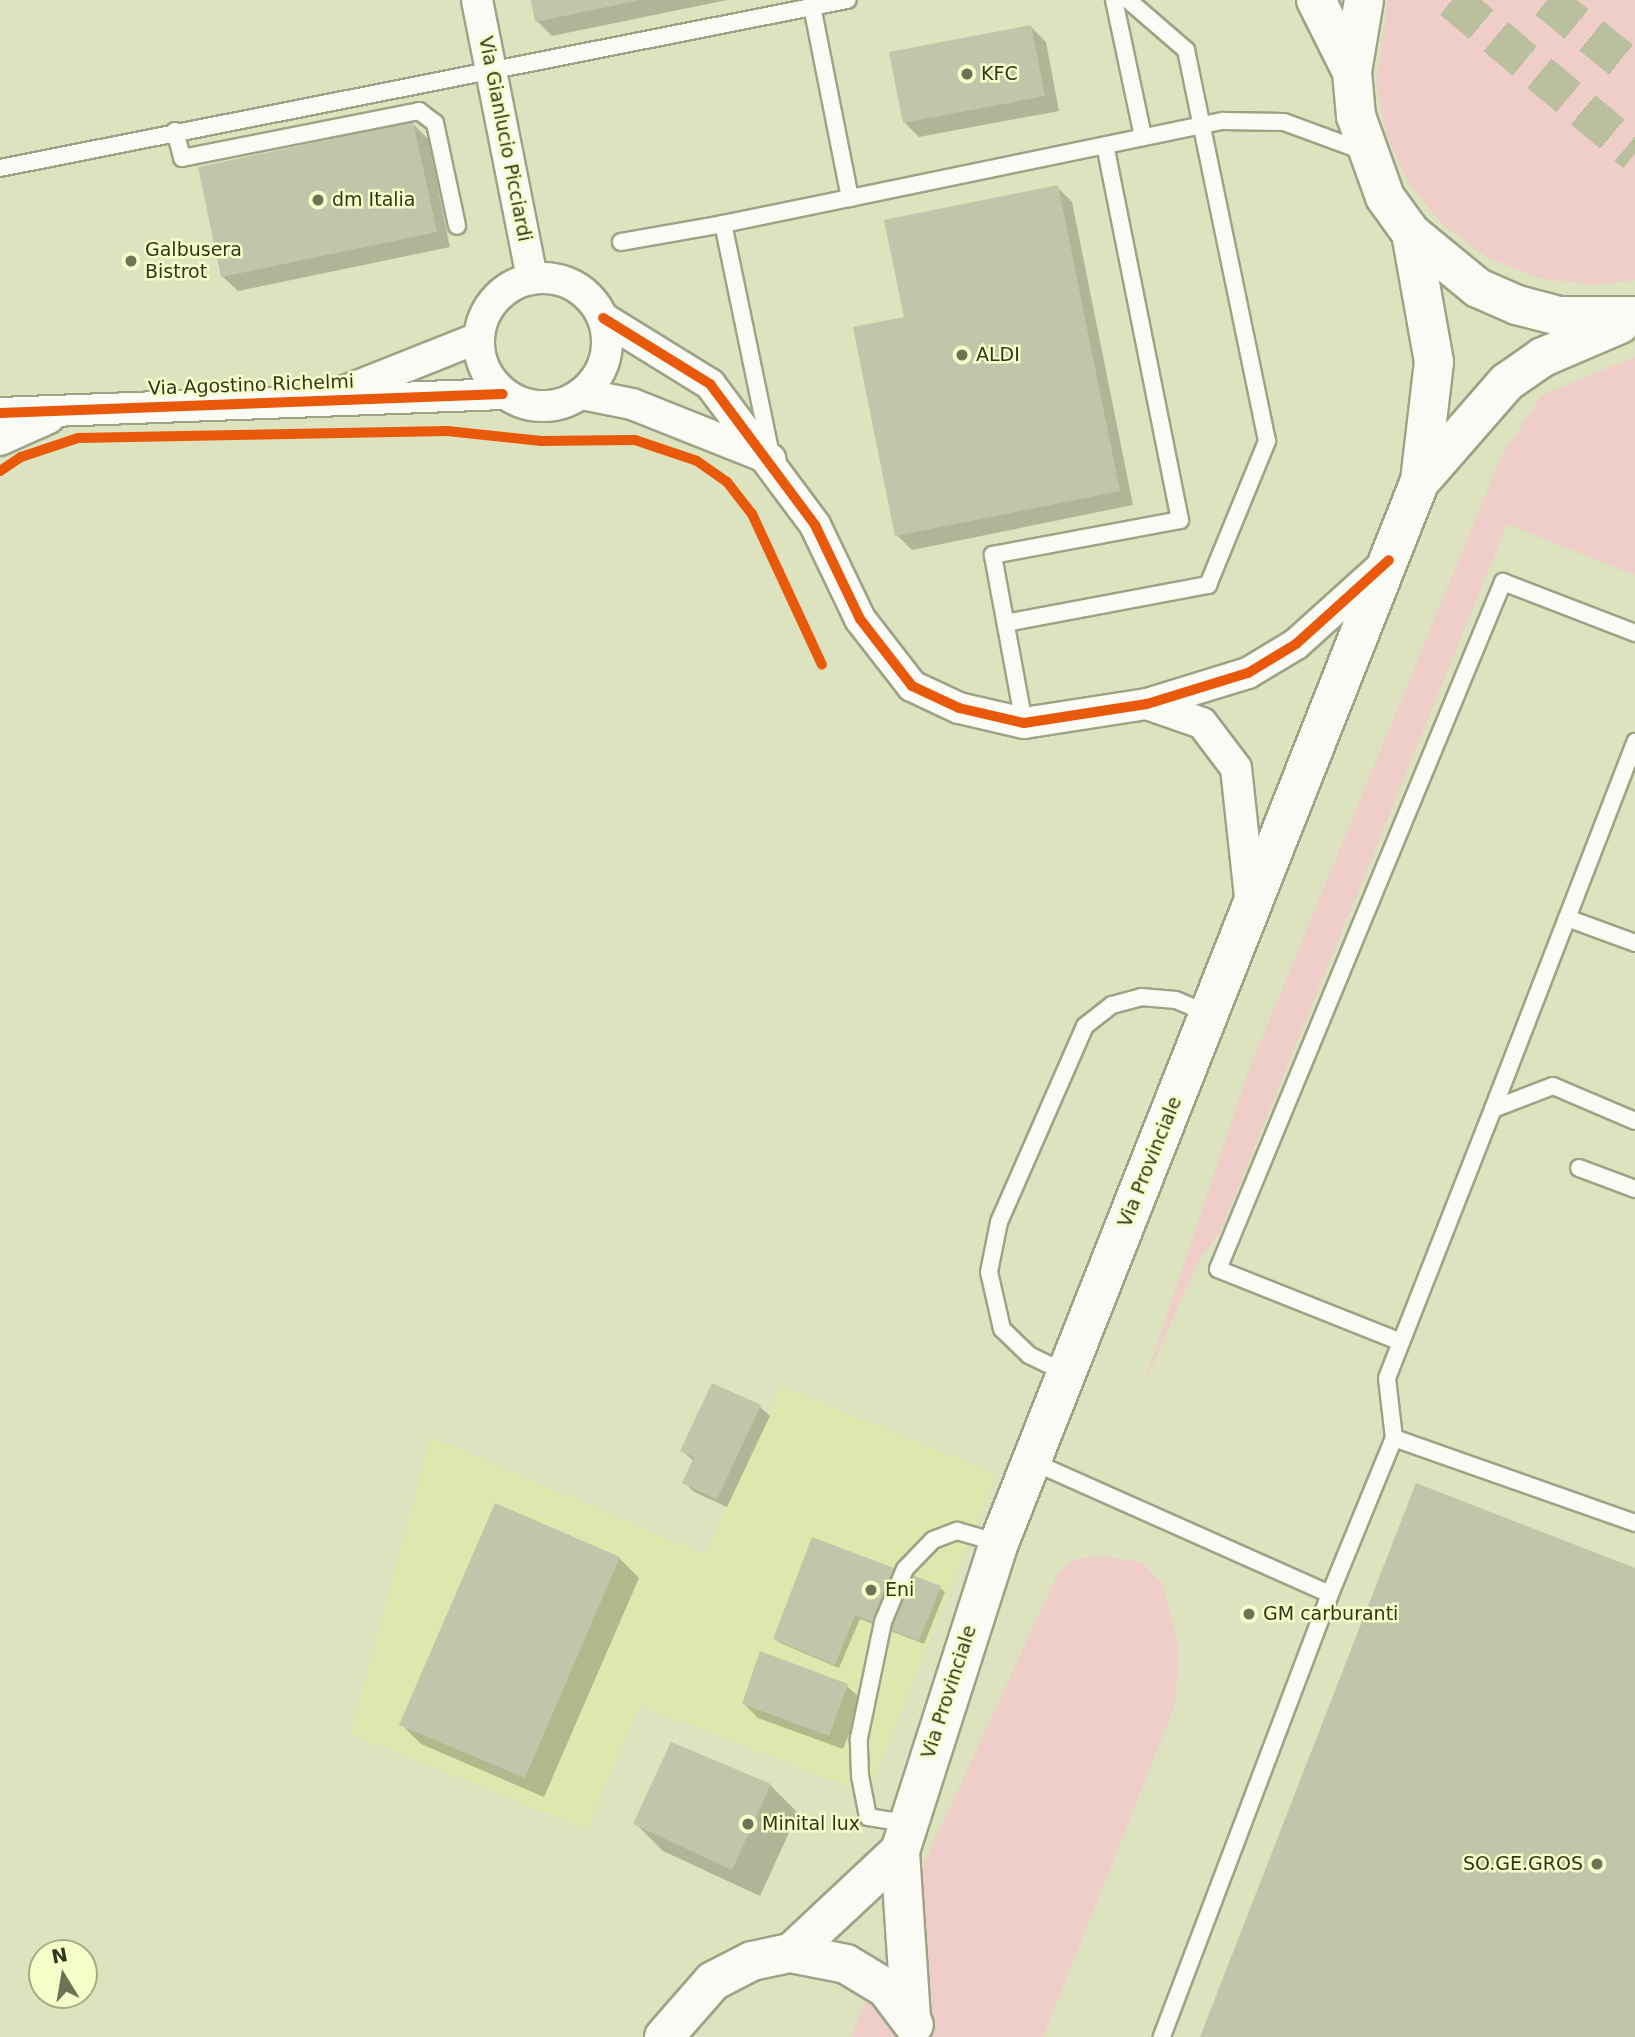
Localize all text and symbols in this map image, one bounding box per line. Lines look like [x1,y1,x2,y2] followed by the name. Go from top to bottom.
[474,34,536,244] street label: Via Gianlucio Picciardi
[981,63,1018,85] place label: KFC
[959,66,975,82] marker: KFC
[332,189,416,211] place label: dm Italia
[310,192,326,208] marker: dm Italia
[145,239,242,283] place label: Galbusera Bistrot
[123,253,139,269] marker: Galbusera Bistrot
[976,344,1020,366] place label: ALDI
[954,347,970,363] marker: ALDI
[148,370,354,400] street label: Via Agostino Richelmi
[1113,1093,1187,1231] street label: Via Provinciale
[885,1579,914,1601] place label: Eni
[863,1582,879,1598] marker: Eni
[1263,1603,1398,1625] place label: GM carburanti
[1241,1606,1257,1622] marker: GM carburanti
[917,1623,981,1761] street label: Via Provinciale
[762,1813,860,1835] place label: Minital lux
[740,1816,756,1832] marker: Minital lux
[1463,1853,1583,1875] place label: SO.GE.GROS
[1589,1856,1605,1872] marker: SO.GE.GROS
[28,1939,98,2009] north arrow
[49,1943,69,1968] text: N

